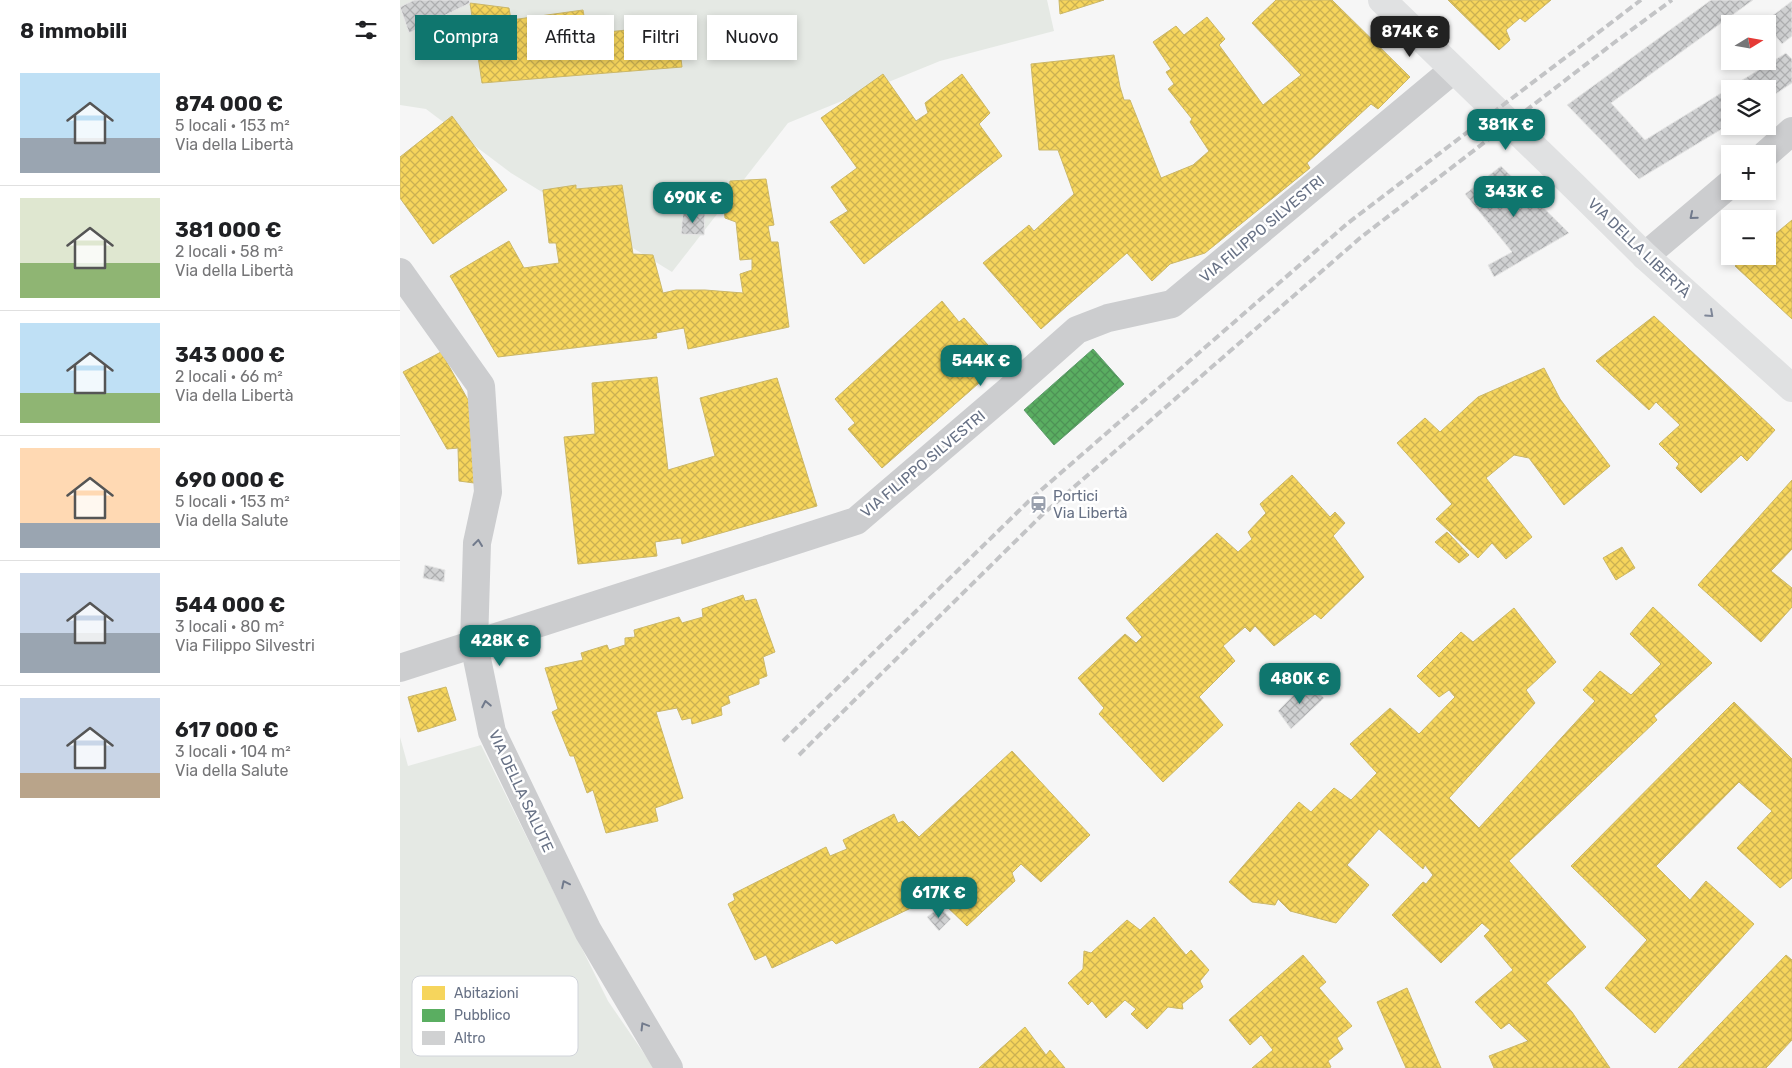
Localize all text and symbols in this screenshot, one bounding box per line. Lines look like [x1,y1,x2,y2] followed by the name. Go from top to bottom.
[415,15,517,60] chip: Compra
[527,15,614,60] chip: Affitta
[624,15,697,60] chip: Filtri
[707,15,797,60] chip: Nuovo
[1369,15,1451,58] pin: 874K €
[1721,15,1776,70] north arrow
[1721,15,1776,265] map controls
[352,16,380,44] icon: filters
[20,18,127,43] text: 8 immobili
[1382,22,1438,41] text: 874K €
[1721,80,1776,135] button: layers
[175,91,283,116] text: 874 000 €
[60,93,120,153] icon: home
[1465,108,1547,151] pin: 381K €
[1478,115,1534,134] text: 381K €
[175,116,290,135] text: 5 locali · 153 m²
[175,135,294,154] text: Via della Libertà
[1721,145,1776,200] button: +
[1196,172,1328,286] street label: VIA FILIPPO SILVESTRI
[1473,176,1555,218] pin: 343K €
[652,182,734,224] pin: 690K €
[1485,182,1543,201] text: 343K €
[664,188,722,207] text: 690K €
[1584,194,1694,302] street label: VIA DELLA LIBERTÀ
[1690,210,1699,218] one-way arrow
[1721,210,1776,265] button: −
[175,217,282,242] text: 381 000 €
[60,218,120,278] icon: home
[175,242,283,261] text: 2 locali · 58 m²
[175,261,294,280] text: Via della Libertà
[1704,309,1713,318] one-way arrow
[175,342,285,367] text: 343 000 €
[60,343,120,403] icon: home
[940,344,1022,387] pin: 544K €
[952,351,1010,370] text: 544K €
[175,367,283,386] text: 2 locali · 66 m²
[175,386,294,405] text: Via della Libertà
[857,407,989,521] street label: VIA FILIPPO SILVESTRI
[175,467,285,492] text: 690 000 €
[60,468,120,528] icon: home
[1053,487,1128,522] place label: Portici Via Libertà
[175,492,290,511] text: 5 locali · 153 m²
[1029,495,1049,515] station icon: Portici Via Libertà
[175,511,289,530] text: Via della Salute
[472,539,483,547] one-way arrow
[175,592,286,617] text: 544 000 €
[60,593,120,653] icon: home
[175,617,284,636] text: 3 locali · 80 m²
[459,624,541,667] pin: 428K €
[471,631,529,650] text: 428K €
[175,636,315,655] text: Via Filippo Silvestri
[1259,662,1341,705] pin: 480K €
[1270,669,1330,688] text: 480K €
[481,700,492,709] one-way arrow
[175,717,279,742] text: 617 000 €
[60,718,120,778] icon: home
[485,727,557,855] street label: VIA DELLA SALUTE
[175,742,291,761] text: 3 locali · 104 m²
[175,761,289,780] text: Via della Salute
[898,876,980,919] pin: 617K €
[561,880,571,889] one-way arrow
[912,883,966,902] text: 617K €
[412,976,578,1056] legend
[454,985,519,1002] text: Abitazioni
[454,1007,511,1024] text: Pubblico
[641,1023,651,1032] one-way arrow
[454,1030,485,1047] text: Altro

